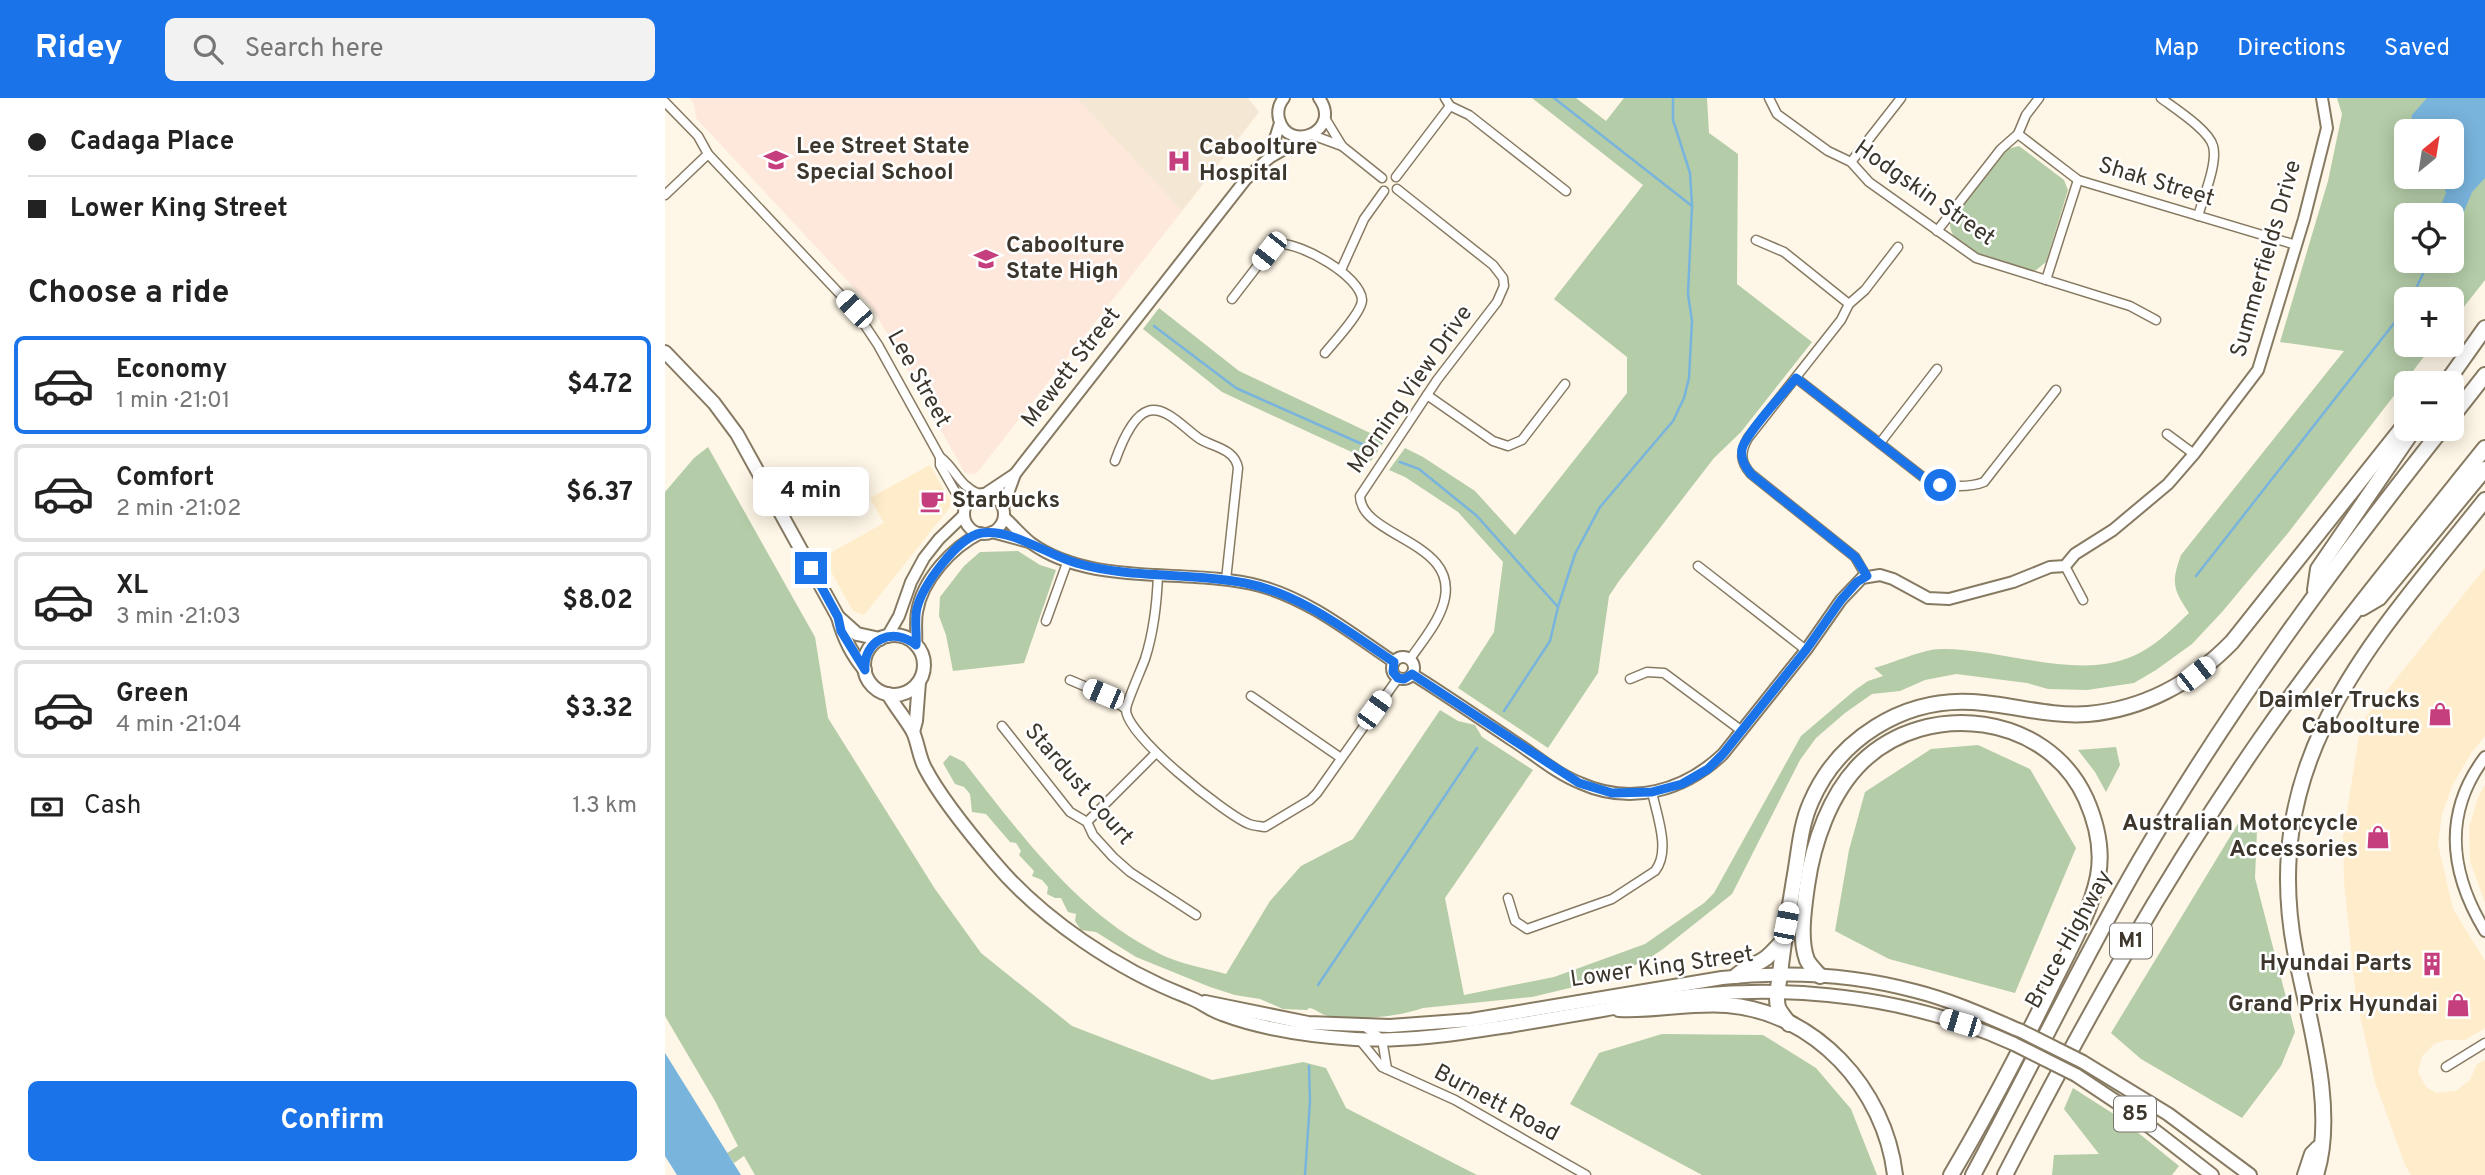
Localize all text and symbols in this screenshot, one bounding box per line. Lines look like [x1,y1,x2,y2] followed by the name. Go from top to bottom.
[165,18,655,81] search box
[35,28,123,70] text: Ridey
[189,30,227,68] icon: search
[245,33,384,66] text: Search here
[2154,34,2199,64] text: Map
[2237,34,2346,64] text: Directions
[2384,34,2450,64] text: Saved
[2394,119,2464,189] north arrow
[2394,119,2464,441] map controls
[70,126,234,159] text: Cadaga Place
[796,133,969,188] place label: Lee Street State Special School
[1199,134,1318,189] place label: Caboolture Hospital
[1848,135,2000,253] street label: Hodgskin Street
[762,146,790,174] school or university icon: Lee Street State Special School
[1165,147,1193,175] hospital icon: Caboolture Hospital
[2094,152,2218,214] street label: Shak Street
[2225,157,2309,361] street label: Summerfields Drive
[70,193,288,226] text: Lower King Street
[2394,203,2464,273] button: locate
[1248,228,1291,274] car
[1006,232,1125,287] place label: Caboolture State High
[972,245,1000,273] school or university icon: Caboolture State High
[28,274,229,314] text: Choose a ride
[832,286,877,332] car
[2394,287,2464,357] button: +
[1342,300,1480,480] street label: Morning View Drive
[1016,302,1128,434] street label: Mewett Street
[879,325,957,433] street label: Lee Street
[32,354,95,417] icon: car
[116,354,227,387] text: Economy
[567,369,633,402] text: $4.72
[2394,371,2464,441] button: −
[116,387,230,416] text: 1 min · 21:01
[32,462,95,525] icon: car
[116,462,214,495] text: Comfort
[753,466,869,516] callout: 4 min
[1924,469,1956,501] route start
[566,477,633,510] text: $6.37
[781,477,841,506] text: 4 min
[918,487,946,515] cafe icon: Starbucks
[952,487,1060,516] place label: Starbucks
[116,495,241,524] text: 2 min · 21:02
[795,552,827,584] route end
[32,570,95,633] icon: car
[116,570,148,603] text: XL
[562,585,633,618] text: $8.02
[116,603,241,632] text: 3 min · 21:03
[2173,653,2220,695] car
[1080,676,1127,712] car
[32,678,95,741] icon: car
[116,678,189,711] text: Green
[1354,687,1395,733] car
[2258,687,2420,742] place label: Daimler Trucks Caboolture
[565,693,633,726] text: $3.32
[2426,700,2454,728] shop icon: Daimler Trucks Caboolture
[116,711,242,740] text: 4 min · 21:04
[1017,718,1139,852] street label: Stardust Court
[28,788,66,826] icon: cash
[84,790,141,823] text: Cash
[572,792,637,821] text: 1.3 km
[2122,810,2358,865] place label: Australian Motorcycle Accessories
[2364,823,2392,851] shop icon: Australian Motorcycle Accessories
[2020,866,2120,1014] street label: Bruce Highway
[1772,900,1801,946] car
[2110,924,2152,958] road number: M1
[1569,941,1755,995] street label: Lower King Street
[2260,950,2412,979] place label: Hyundai Parts
[2418,950,2446,978] building icon: Hyundai Parts
[2228,991,2438,1020] place label: Grand Prix Hyundai
[2444,991,2472,1019] shop icon: Grand Prix Hyundai
[1937,1007,1984,1039] car
[1428,1059,1564,1149] street label: Burnett Road
[28,1081,637,1161] button: Confirm
[2114,1096,2156,1132] road number: 85

